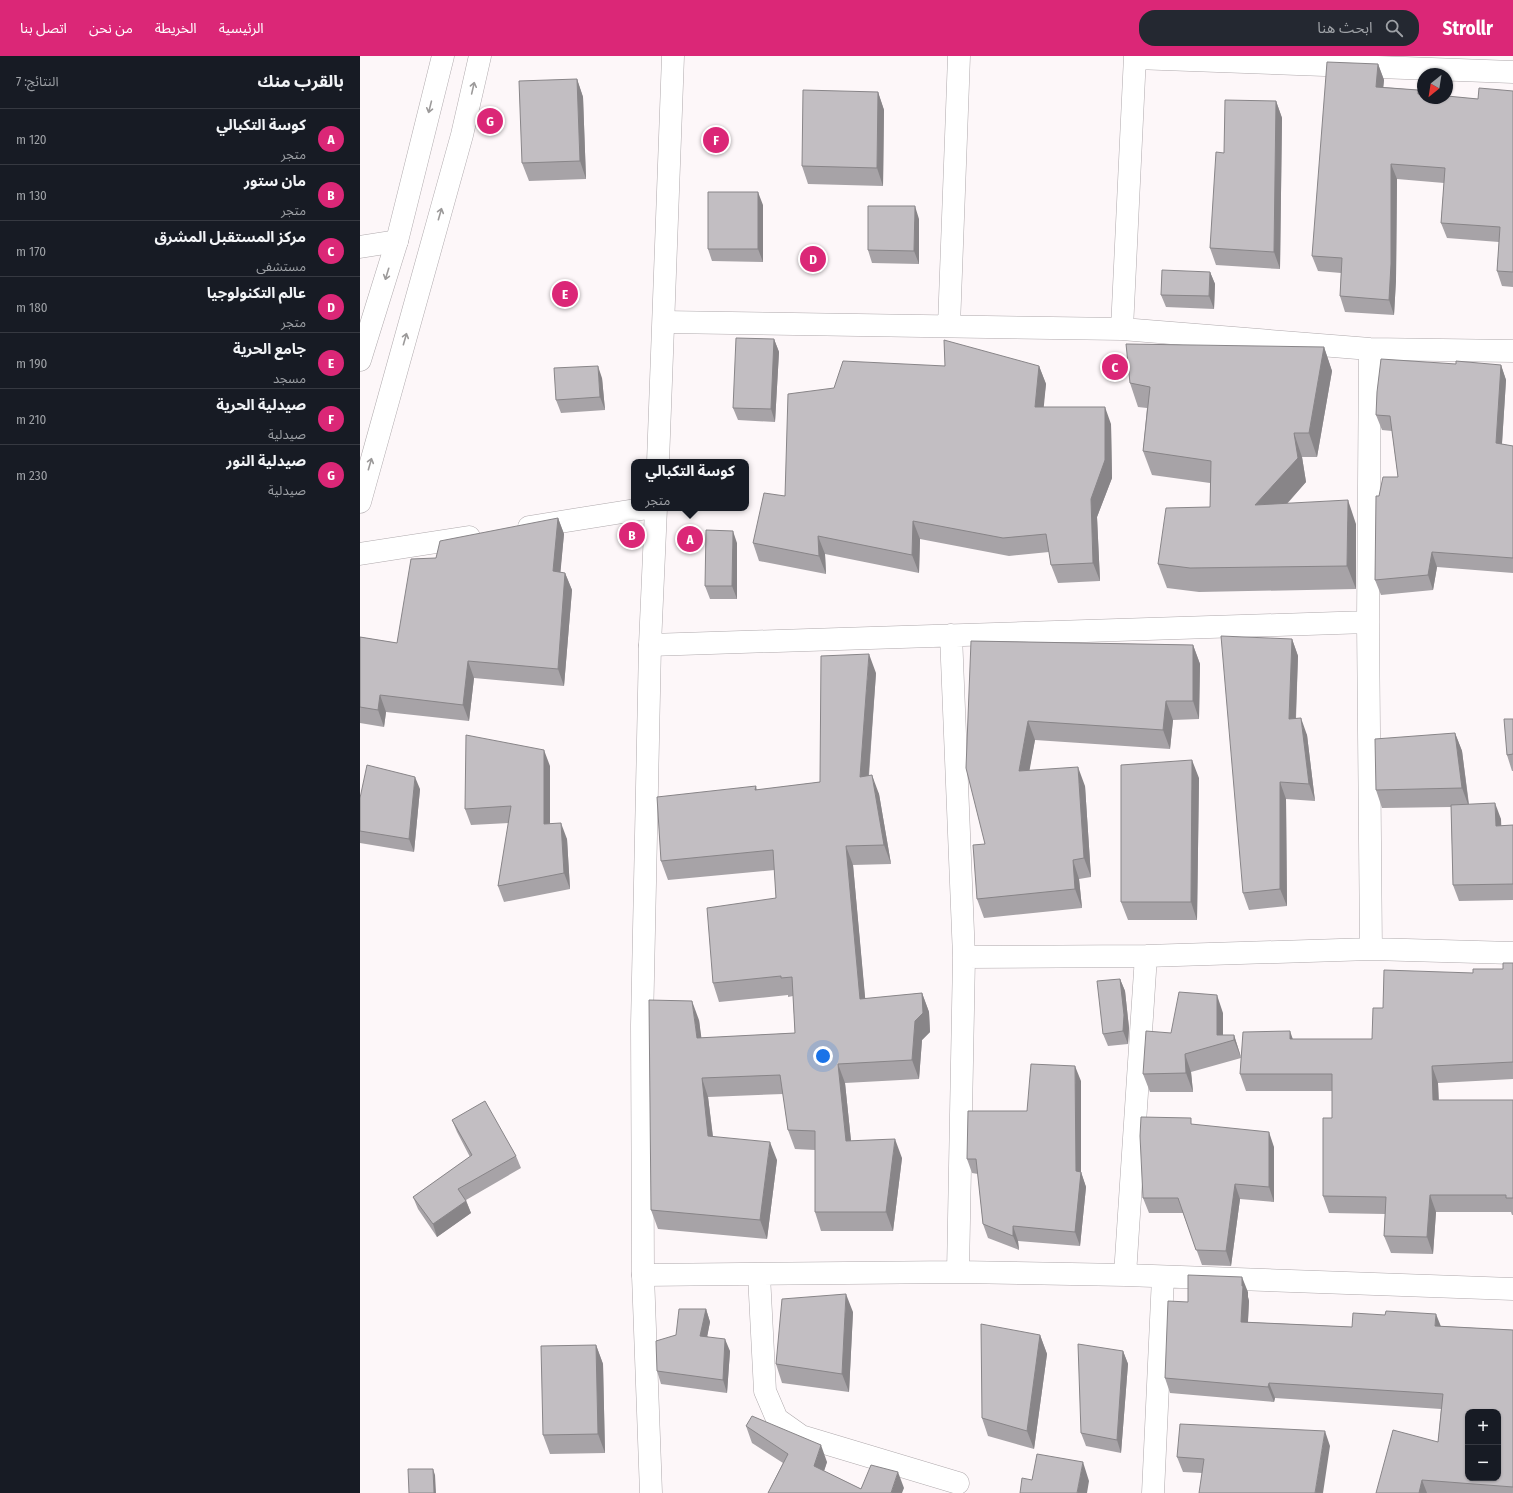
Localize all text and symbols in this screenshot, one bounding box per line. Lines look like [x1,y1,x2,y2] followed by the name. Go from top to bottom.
[1139,10,1419,46] search box
[1383,17,1405,39] icon: search
[1443,17,1493,40] text: Strollr
[1317,19,1373,37] text: ابحث هنا
[20,20,67,37] text: اتصل بنا
[89,20,133,37] text: من نحن
[155,20,197,37] text: الخريطة
[219,20,264,37] text: الرئيسية
[1417,68,1453,104] north arrow
[258,71,344,92] text: بالقرب منك
[16,74,59,89] text: النتائج: 7
[469,82,477,95] one-way arrow
[426,101,434,114] one-way arrow
[477,106,503,136] pin: G
[216,116,306,134] text: كوسة التكبالي
[703,125,729,155] pin: F
[16,132,47,147] text: 120 m
[327,132,335,147] text: A
[281,147,306,162] text: متجر
[244,172,306,190] text: مان ستور
[16,188,47,203] text: 130 m
[327,188,335,203] text: B
[281,203,306,218] text: متجر
[437,208,444,221] one-way arrow
[154,228,306,246] text: مركز المستقبل المشرق
[16,244,46,259] text: 170 m
[328,244,334,259] text: C
[800,244,826,274] pin: D
[256,259,306,274] text: مستشفى
[383,267,390,280] one-way arrow
[552,279,578,309] pin: E
[207,284,306,302] text: عالم التكنولوجيا
[16,300,47,315] text: 180 m
[327,300,335,315] text: D
[281,315,306,330] text: متجر
[402,333,409,346] one-way arrow
[233,340,306,358] text: جامع الحرية
[1102,352,1128,382] pin: C
[16,356,47,371] text: 190 m
[328,356,334,371] text: E
[273,371,306,386] text: مسجد
[216,396,306,414] text: صيدلية الحرية
[16,412,46,427] text: 210 m
[328,412,334,427] text: F
[268,427,306,442] text: صيدلية
[226,452,306,470] text: صيدلية النور
[367,458,375,471] one-way arrow
[631,459,749,511] popup
[645,462,735,480] text: كوسة التكبالي
[16,468,47,483] text: 230 m
[327,468,335,483] text: G
[268,483,306,498] text: صيدلية
[645,493,670,508] text: متجر
[619,520,645,550] pin: B
[677,524,703,554] pin: A
[813,1046,833,1066] your location
[1465,1409,1501,1481] map controls
[1465,1409,1501,1445] button: +
[1465,1445,1501,1481] button: −

